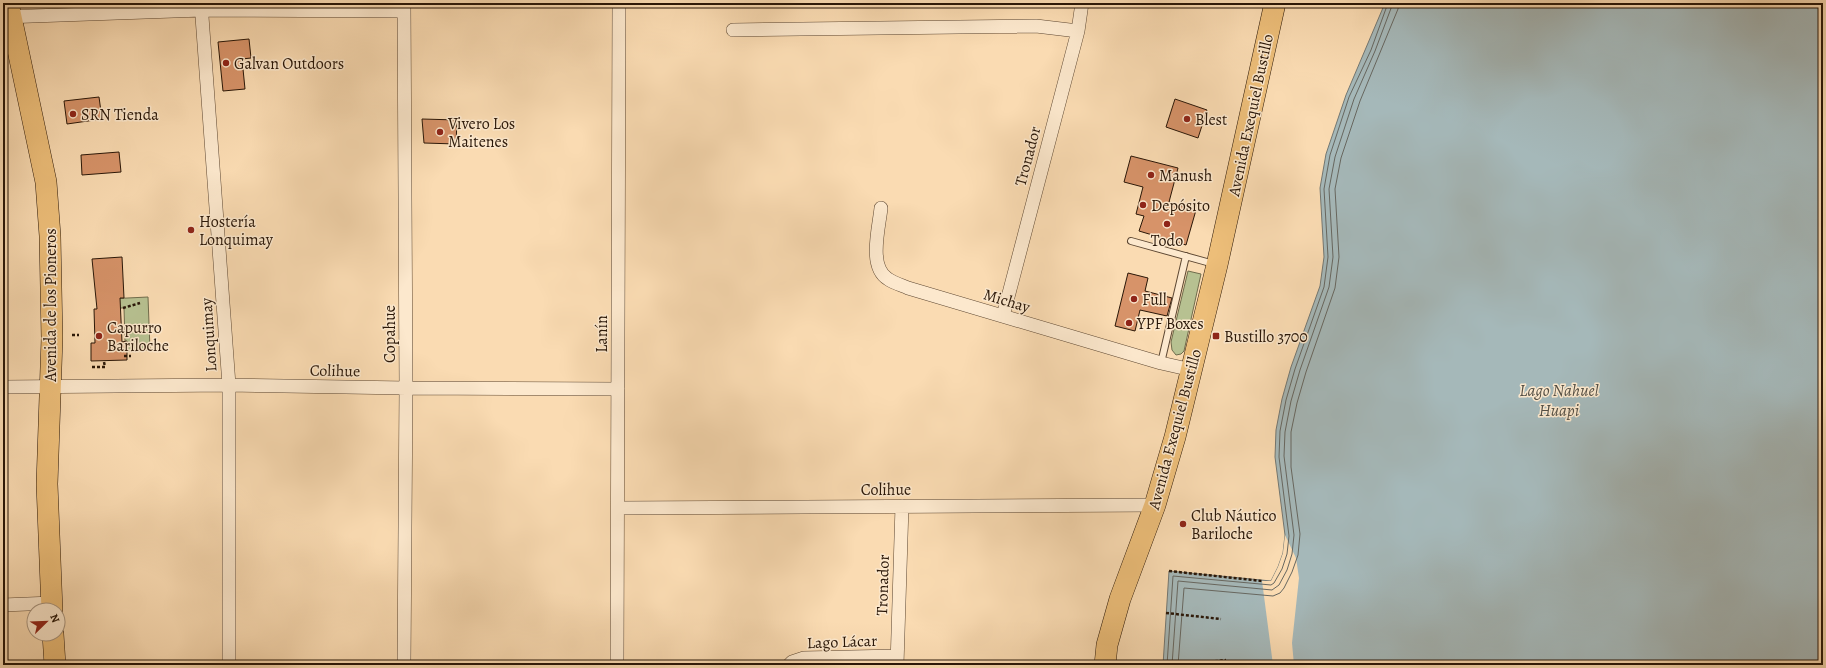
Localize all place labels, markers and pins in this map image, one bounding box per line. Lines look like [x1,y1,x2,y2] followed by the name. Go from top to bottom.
[234,53,344,75] place label: Galvan Outdoors
[221,58,231,68] marker: Galvan Outdoors
[81,104,159,126] place label: SRN Tienda
[68,109,78,119] marker: SRN Tienda
[1195,109,1227,131] place label: Blest
[447,113,515,153] place label: Vivero Los Maitenes
[1182,114,1192,124] marker: Blest
[435,127,445,137] marker: Vivero Los Maitenes
[1159,165,1213,187] place label: Manush
[1146,170,1156,180] marker: Manush
[1151,195,1210,217] place label: Depósito
[1138,200,1148,210] marker: Depósito
[199,211,274,251] place label: Hostería Lonquimay
[1162,219,1172,229] marker: Todo
[186,225,196,235] marker: Hostería Lonquimay
[1151,230,1183,252] place label: Todo
[1142,289,1167,311] place label: Full
[1129,294,1139,304] marker: Full
[1136,313,1204,335] place label: YPF Boxes
[107,317,169,357] place label: Capurro Bariloche
[1124,318,1134,328] marker: YPF Boxes
[1224,326,1308,348] place label: Bustillo 3700
[94,331,104,341] marker: Capurro Bariloche
[1211,331,1221,341] marker: Bustillo 3700
[1191,505,1277,545] place label: Club Náutico Bariloche
[1178,519,1188,529] marker: Club Náutico Bariloche

